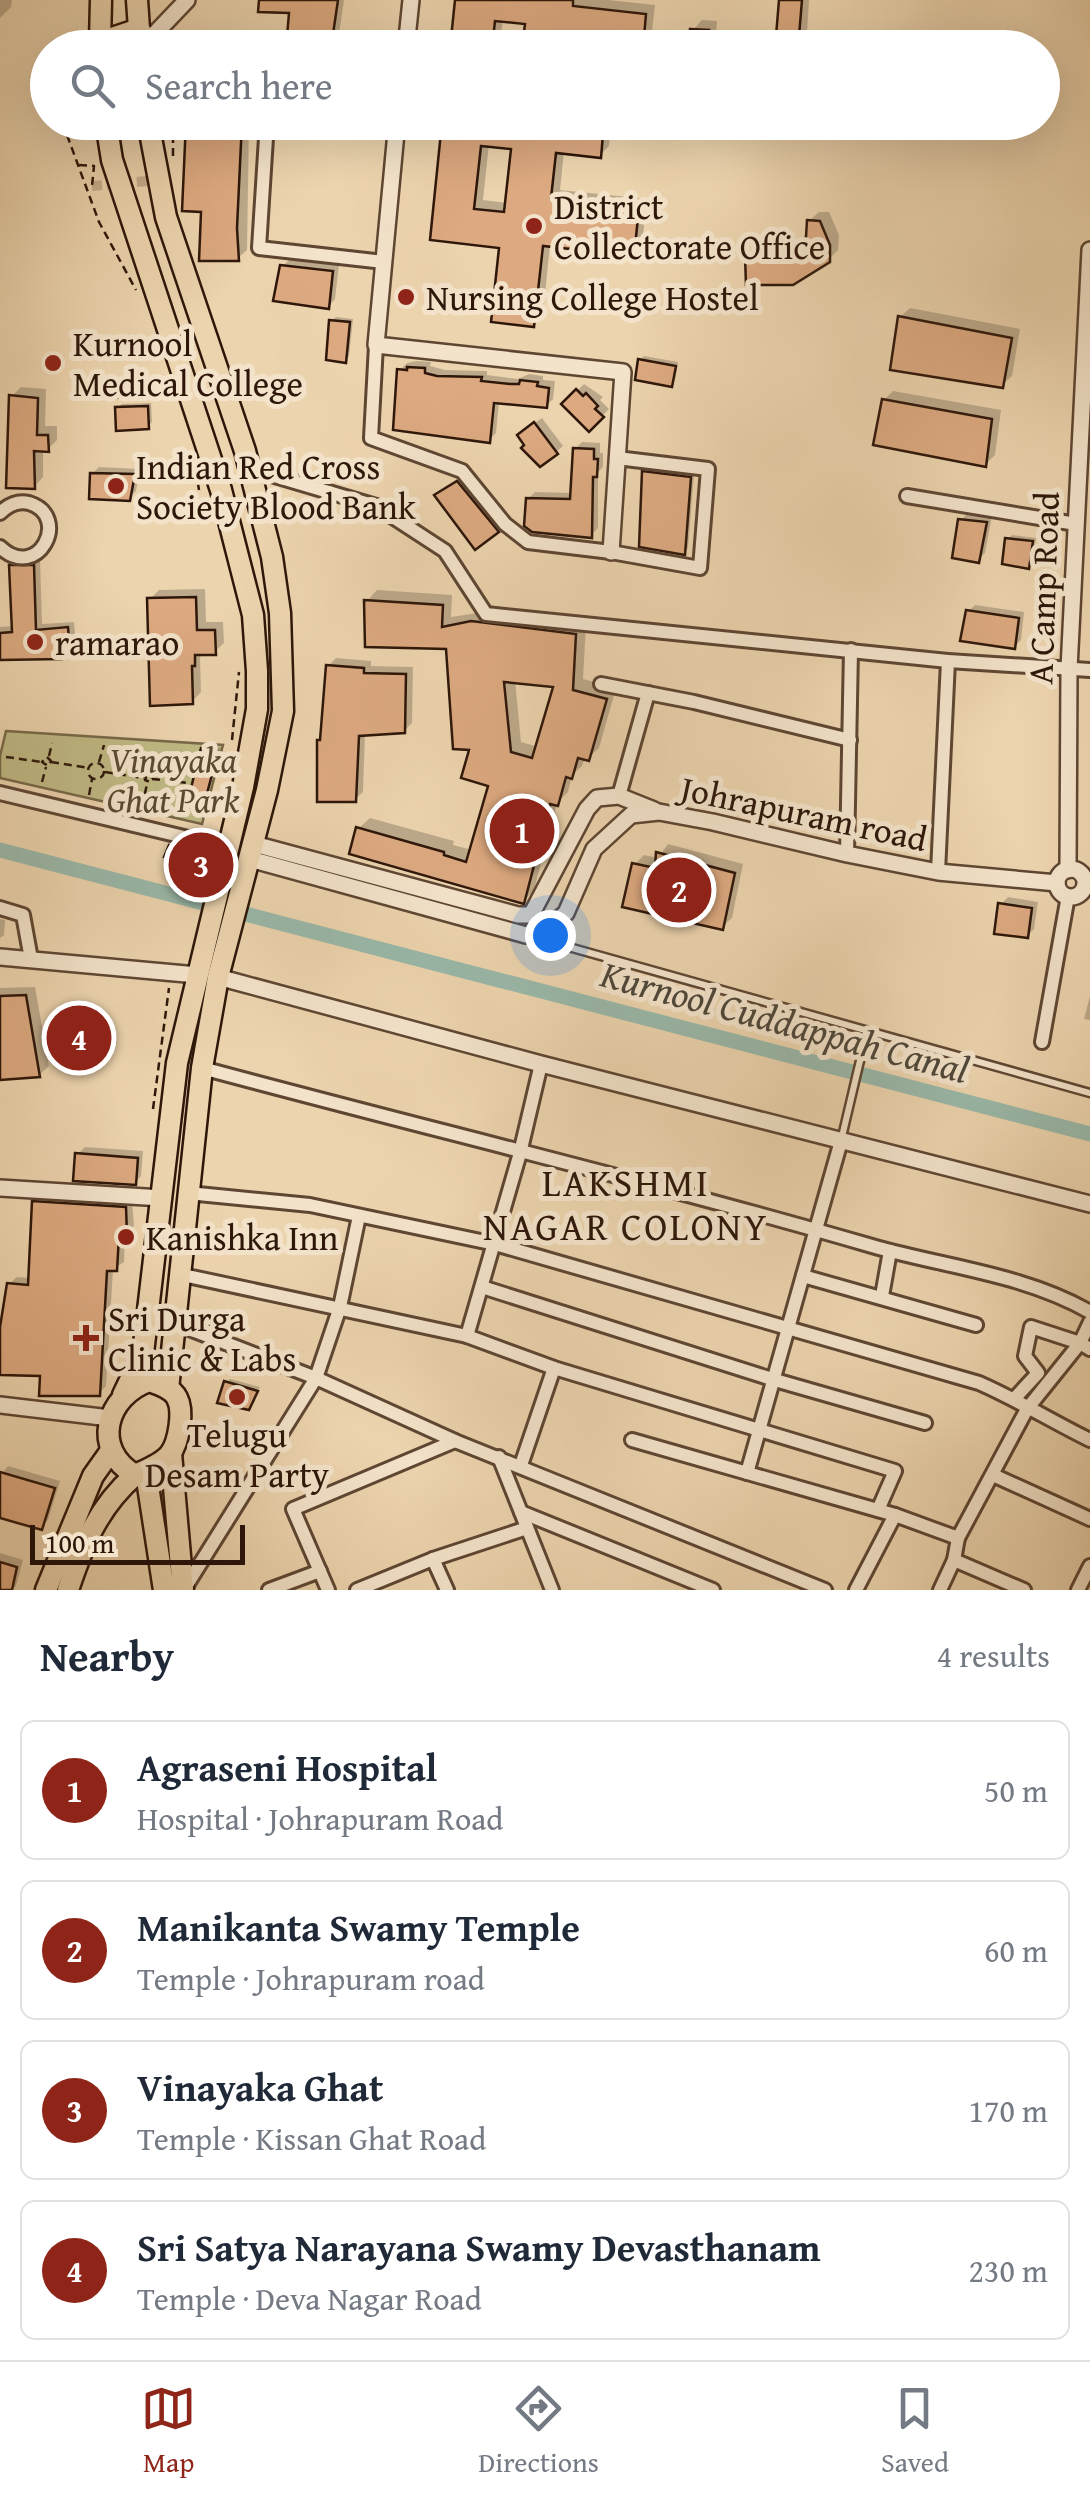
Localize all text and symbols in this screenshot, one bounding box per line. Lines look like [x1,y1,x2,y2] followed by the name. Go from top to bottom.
[30,30,1060,140] search box
[145,57,333,113] text: Search here
[65,58,120,113] icon: search
[554,181,825,272] place label: District Collectorate Office
[523,215,545,237] marker: District Collectorate Office
[426,272,759,323] place label: Nursing College Hostel
[395,286,417,308] marker: Nursing College Hostel
[73,318,303,409] place label: Kurnool Medical College
[42,352,64,374] marker: Kurnool Medical College
[136,441,416,532] place label: Indian Red Cross Society Blood Bank
[105,475,127,497] marker: Indian Red Cross Society Blood Bank
[1014,490,1072,685] street label: A Camp Road
[55,617,179,668] place label: ramarao
[24,631,46,653] marker: ramarao
[107,734,240,825] park label: Vinayaka Ghat Park
[672,761,932,864] street label: Johrapuram road
[490,794,554,868] pin: 1
[168,828,234,902] pin: 3
[646,852,712,928] pin: 2
[525,910,576,961] your location
[594,945,975,1097] water label: Kurnool Cuddappah Canal
[46,1000,112,1076] pin: 4
[483,1154,769,1254] district label: LAKSHMI NAGAR COLONY
[146,1212,339,1263] place label: Kanishka Inn
[115,1226,137,1248] marker: Kanishka Inn
[108,1293,296,1384] place label: Sri Durga Clinic & Labs
[73,1325,99,1351] marker: Sri Durga Clinic & Labs
[226,1386,248,1408] marker: Telugu Desam Party
[145,1409,330,1500] place label: Telugu Desam Party
[30,1520,245,1564] scale bar
[45,1522,114,1563] text: 100 m
[40,1625,174,1686] text: Nearby
[937,1632,1050,1679] text: 4 results
[137,1739,437,1795] text: Agraseni Hospital
[66,1767,83,1814] text: 1
[984,1767,1048,1814] text: 50 m
[137,1795,503,1842] text: Hospital · Johrapuram Road
[137,1899,580,1955] text: Manikanta Swamy Temple
[66,1927,83,1974] text: 2
[984,1927,1048,1974] text: 60 m
[137,1955,485,2002] text: Temple · Johrapuram road
[137,2059,383,2115] text: Vinayaka Ghat
[66,2087,83,2134] text: 3
[969,2087,1048,2134] text: 170 m
[137,2115,486,2162] text: Temple · Kissan Ghat Road
[137,2219,821,2275] text: Sri Satya Narayana Swamy Devasthanam
[66,2247,83,2294] text: 4
[969,2247,1048,2294] text: 230 m
[137,2275,482,2322] text: Temple · Deva Nagar Road
[141,2381,196,2482] tab: Map
[478,2381,599,2482] tab: Directions
[881,2381,949,2482] tab: Saved

